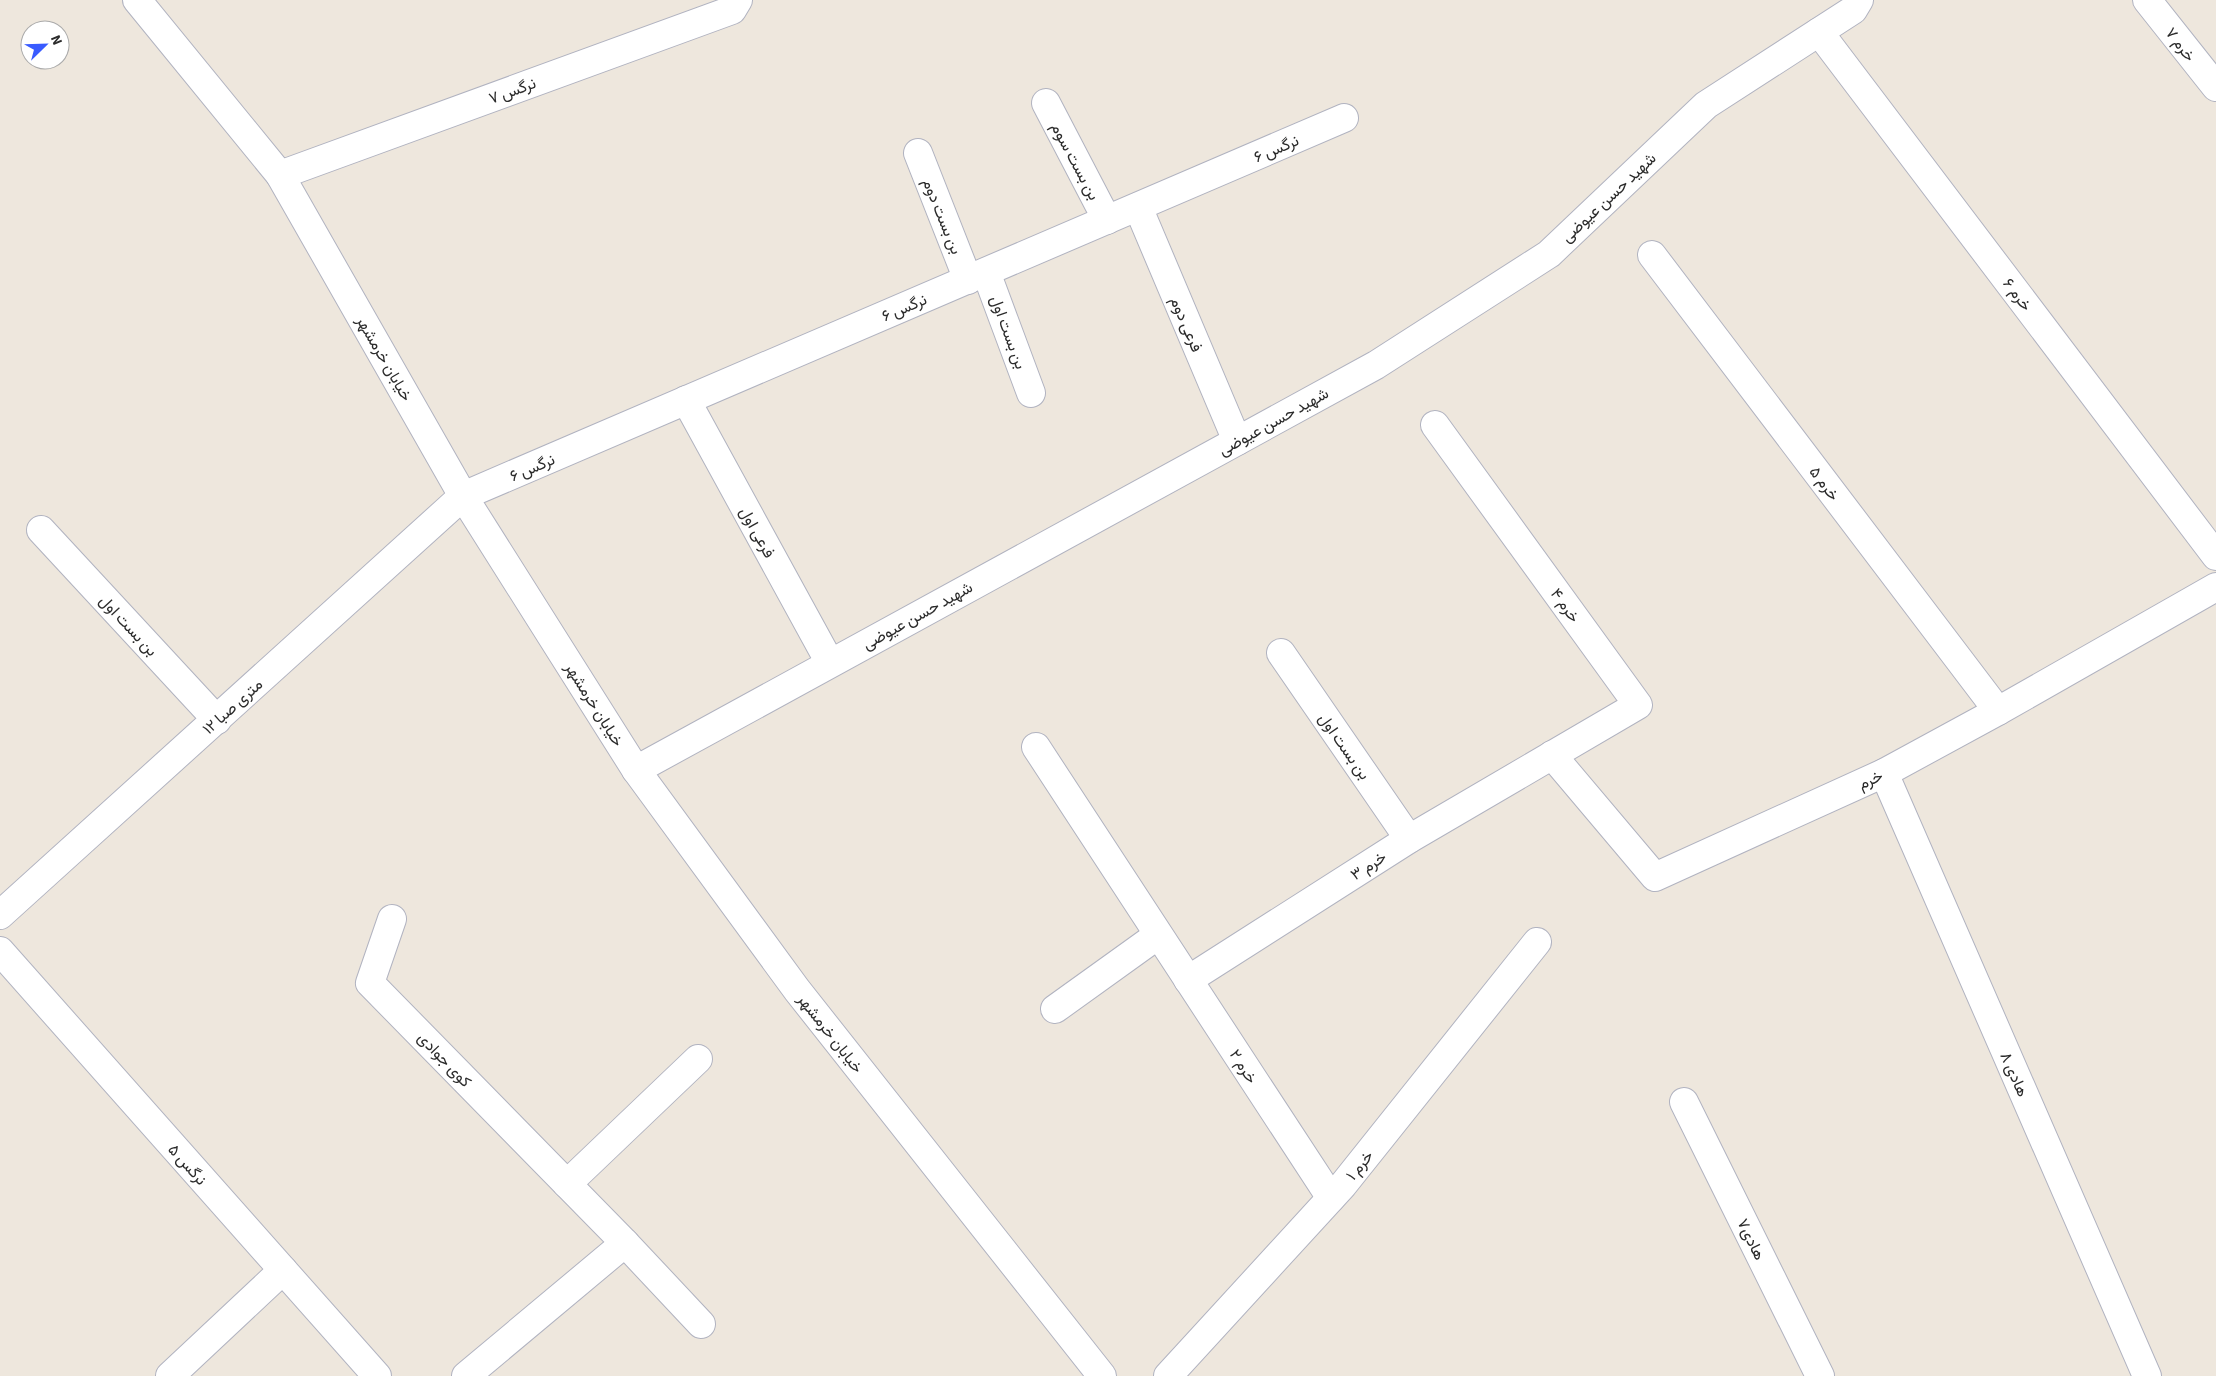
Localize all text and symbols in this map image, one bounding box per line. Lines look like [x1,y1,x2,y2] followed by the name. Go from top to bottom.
[20,20,70,70] north arrow
[2160,23,2201,66] street label: خرم ۷
[45,32,67,49] text: N
[486,72,539,110] street label: نرگس ۷
[1045,119,1105,204] street label: بن بست سوم
[1250,130,1302,168] street label: نرگس ۶
[1556,148,1661,248] street label: شهید حسن عیوضی
[917,175,967,258] street label: بن بست دوم
[1998,274,2037,316] street label: خرم ۶
[878,289,930,327] street label: نرگس ۶
[985,292,1032,372] street label: بن بست اول
[1165,293,1208,356] street label: فرعی دوم
[350,311,418,406] street label: خیابان خرمشهر
[1214,382,1333,461] street label: شهید حسن عیوضی
[506,449,558,487] street label: نرگس ۶
[1804,462,1845,506] street label: خرم ۵
[734,503,780,562] street label: فرعی اول
[858,576,977,655] street label: شهید حسن عیوضی
[1545,584,1585,627] street label: خرم ۴
[94,590,163,661] street label: بن بست اول
[559,657,629,751] street label: خیابان خرمشهر
[198,674,268,740] street label: ۱۲ متری صبا
[1313,709,1375,784] street label: بن بست اول
[1854,765,1887,795] street label: خرم
[1346,846,1391,886] street label: خرم ۳
[792,988,868,1078] street label: خیابان خرمشهر
[412,1027,476,1092] street label: کوی جوادی
[1224,1045,1263,1088] street label: خرم ۲
[1995,1049,2034,1100] street label: هادی ۸
[163,1139,212,1190] street label: نرگس ۵
[1341,1146,1379,1185] street label: خرم ۱
[1732,1215,1771,1264] street label: هادی۷

